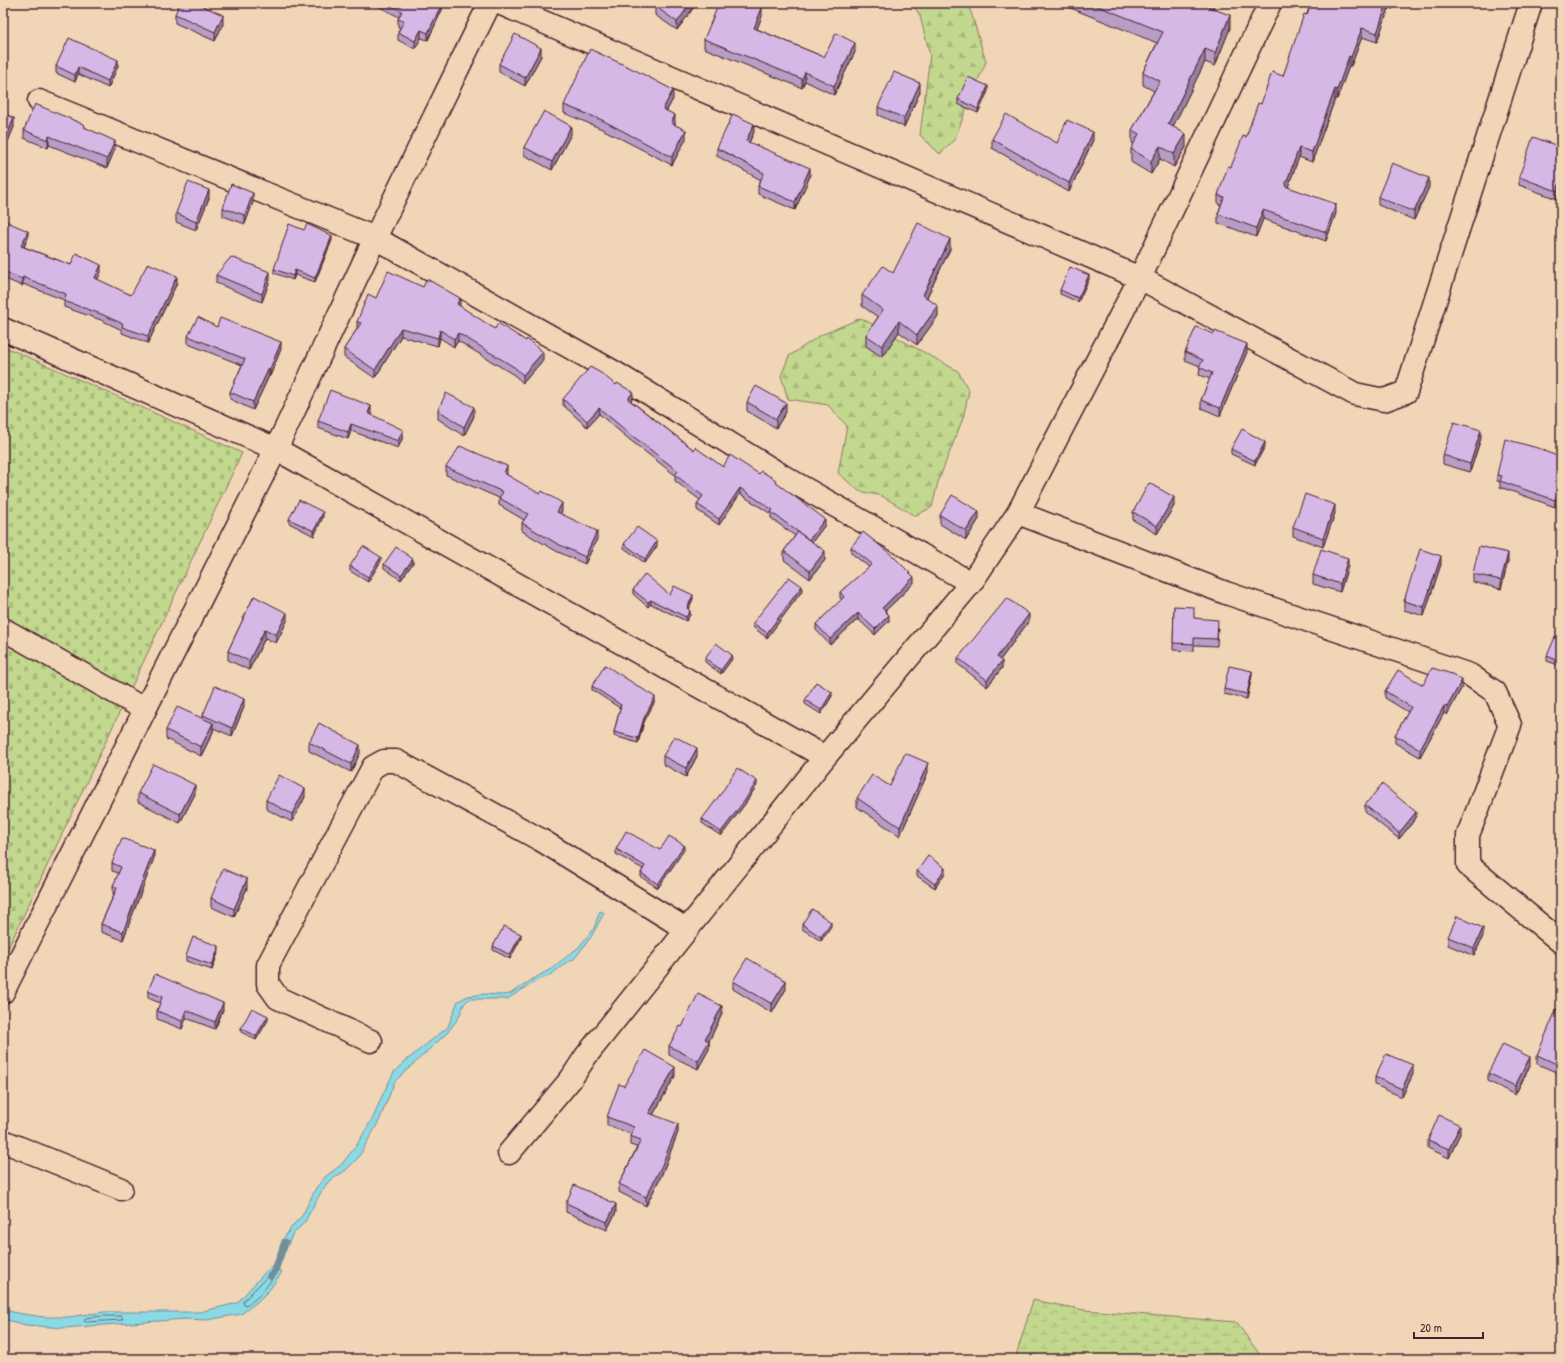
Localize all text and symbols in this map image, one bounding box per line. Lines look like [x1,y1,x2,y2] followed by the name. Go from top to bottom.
[1414,1314,1483,1340] scale bar
[1420,1319,1442,1336] text: 20 m

